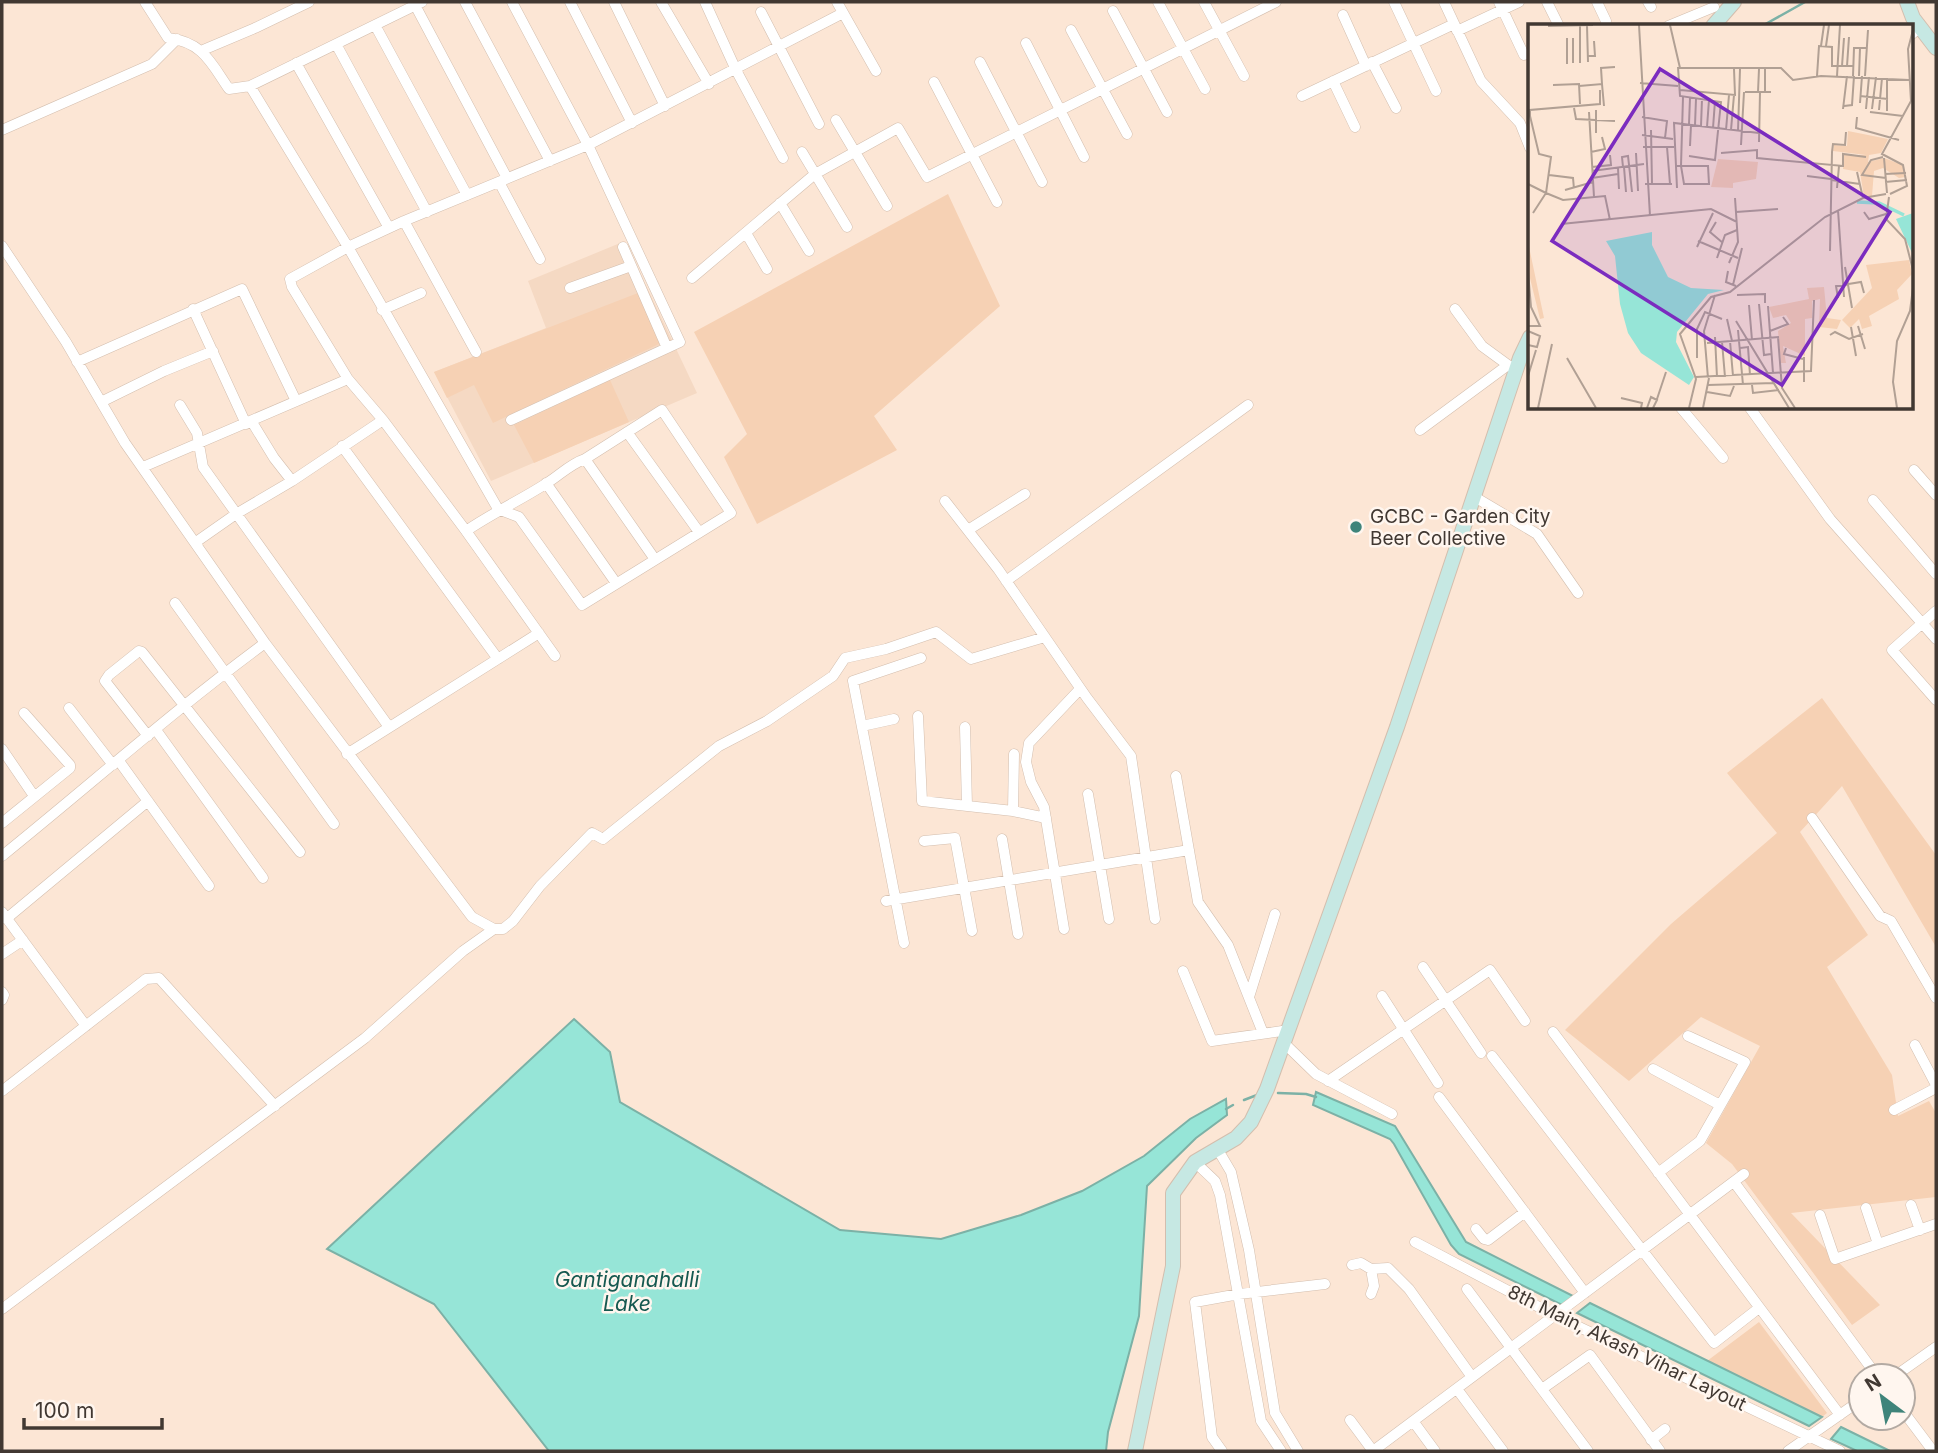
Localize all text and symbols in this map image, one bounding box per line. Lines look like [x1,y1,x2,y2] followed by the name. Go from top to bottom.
[1528,24,1913,410] inset map
[1370,505,1551,550] place label: GCBC - Garden City Beer Collective
[1348,519,1364,535] marker: GCBC - Garden City Beer Collective
[555,1267,700,1316] water label: Gantiganahalli Lake
[1504,1280,1750,1416] street label: 8th Main, Akash Vihar Layout
[1847,1362,1917,1432] north arrow
[1861,1369,1885,1397] text: N
[24,1386,163,1430] scale bar
[35,1398,94,1423] text: 100 m

